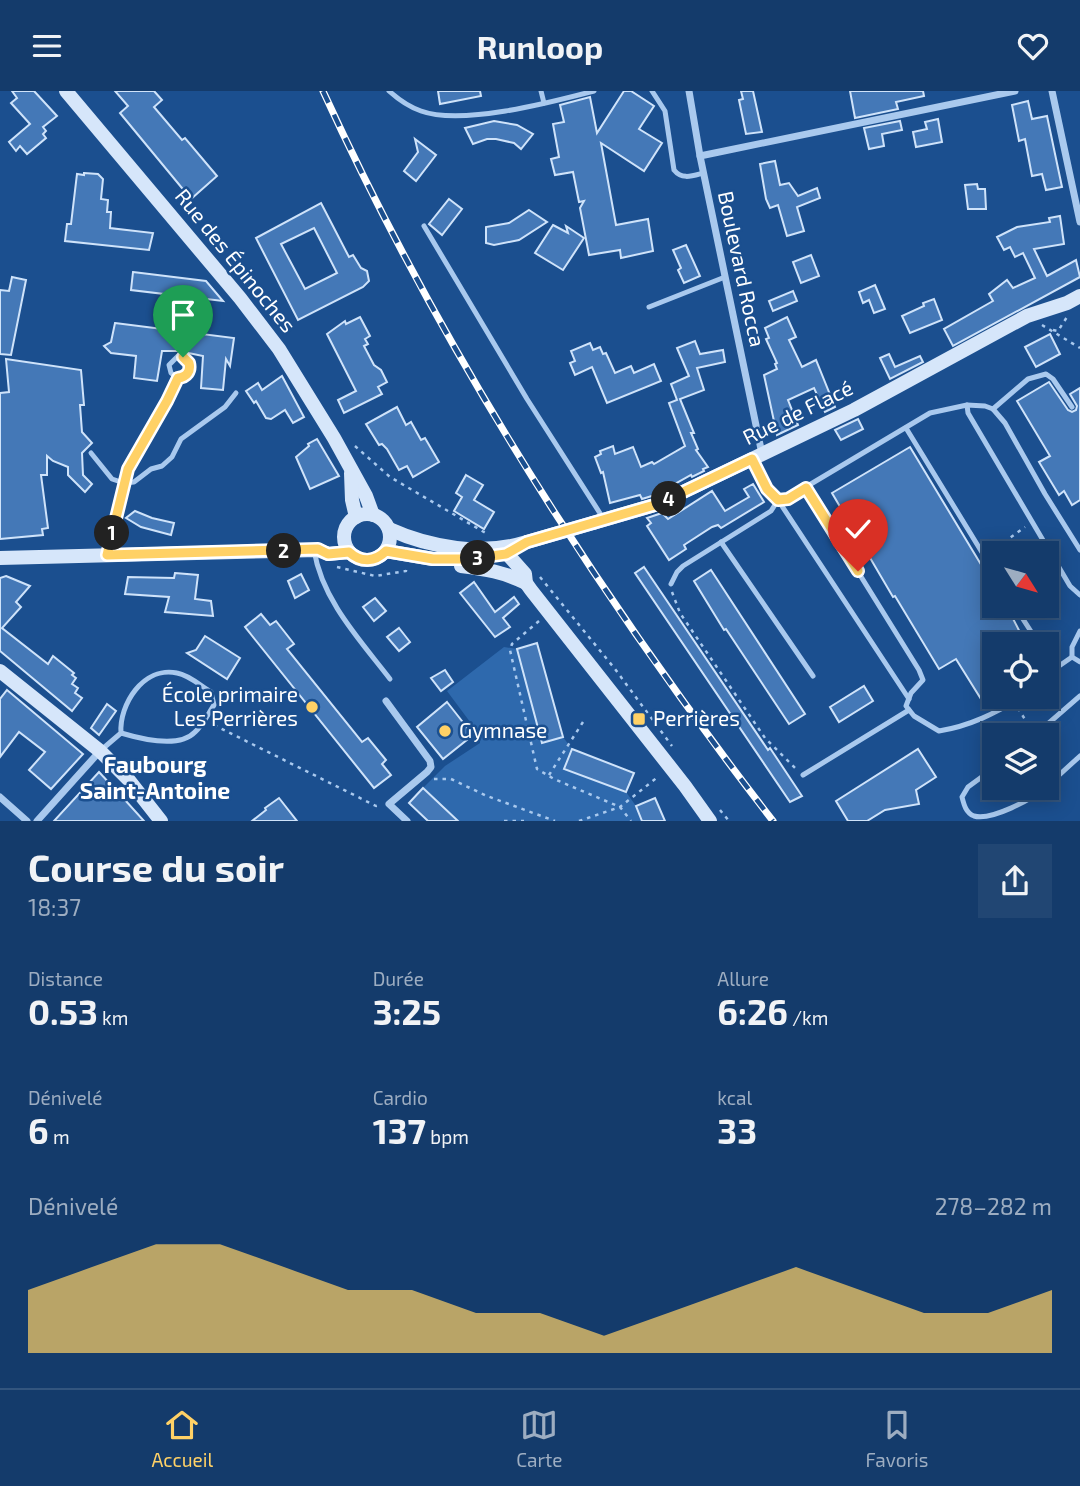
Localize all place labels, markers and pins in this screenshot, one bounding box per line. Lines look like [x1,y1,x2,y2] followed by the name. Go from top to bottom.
[153,285,213,357] pin
[652,481,686,517] pin: 4
[828,499,888,571] pin
[94,515,130,551] pin: 1
[266,533,302,568] pin: 2
[461,540,496,575] pin: 3
[162,681,298,730] place label: École primaire Les Perrières
[304,699,320,715] marker: École primaire Les Perrières
[653,705,740,730] place label: Perrières
[631,711,647,727] marker: Perrières
[459,717,547,742] place label: Gymnase
[437,723,453,739] marker: Gymnase

